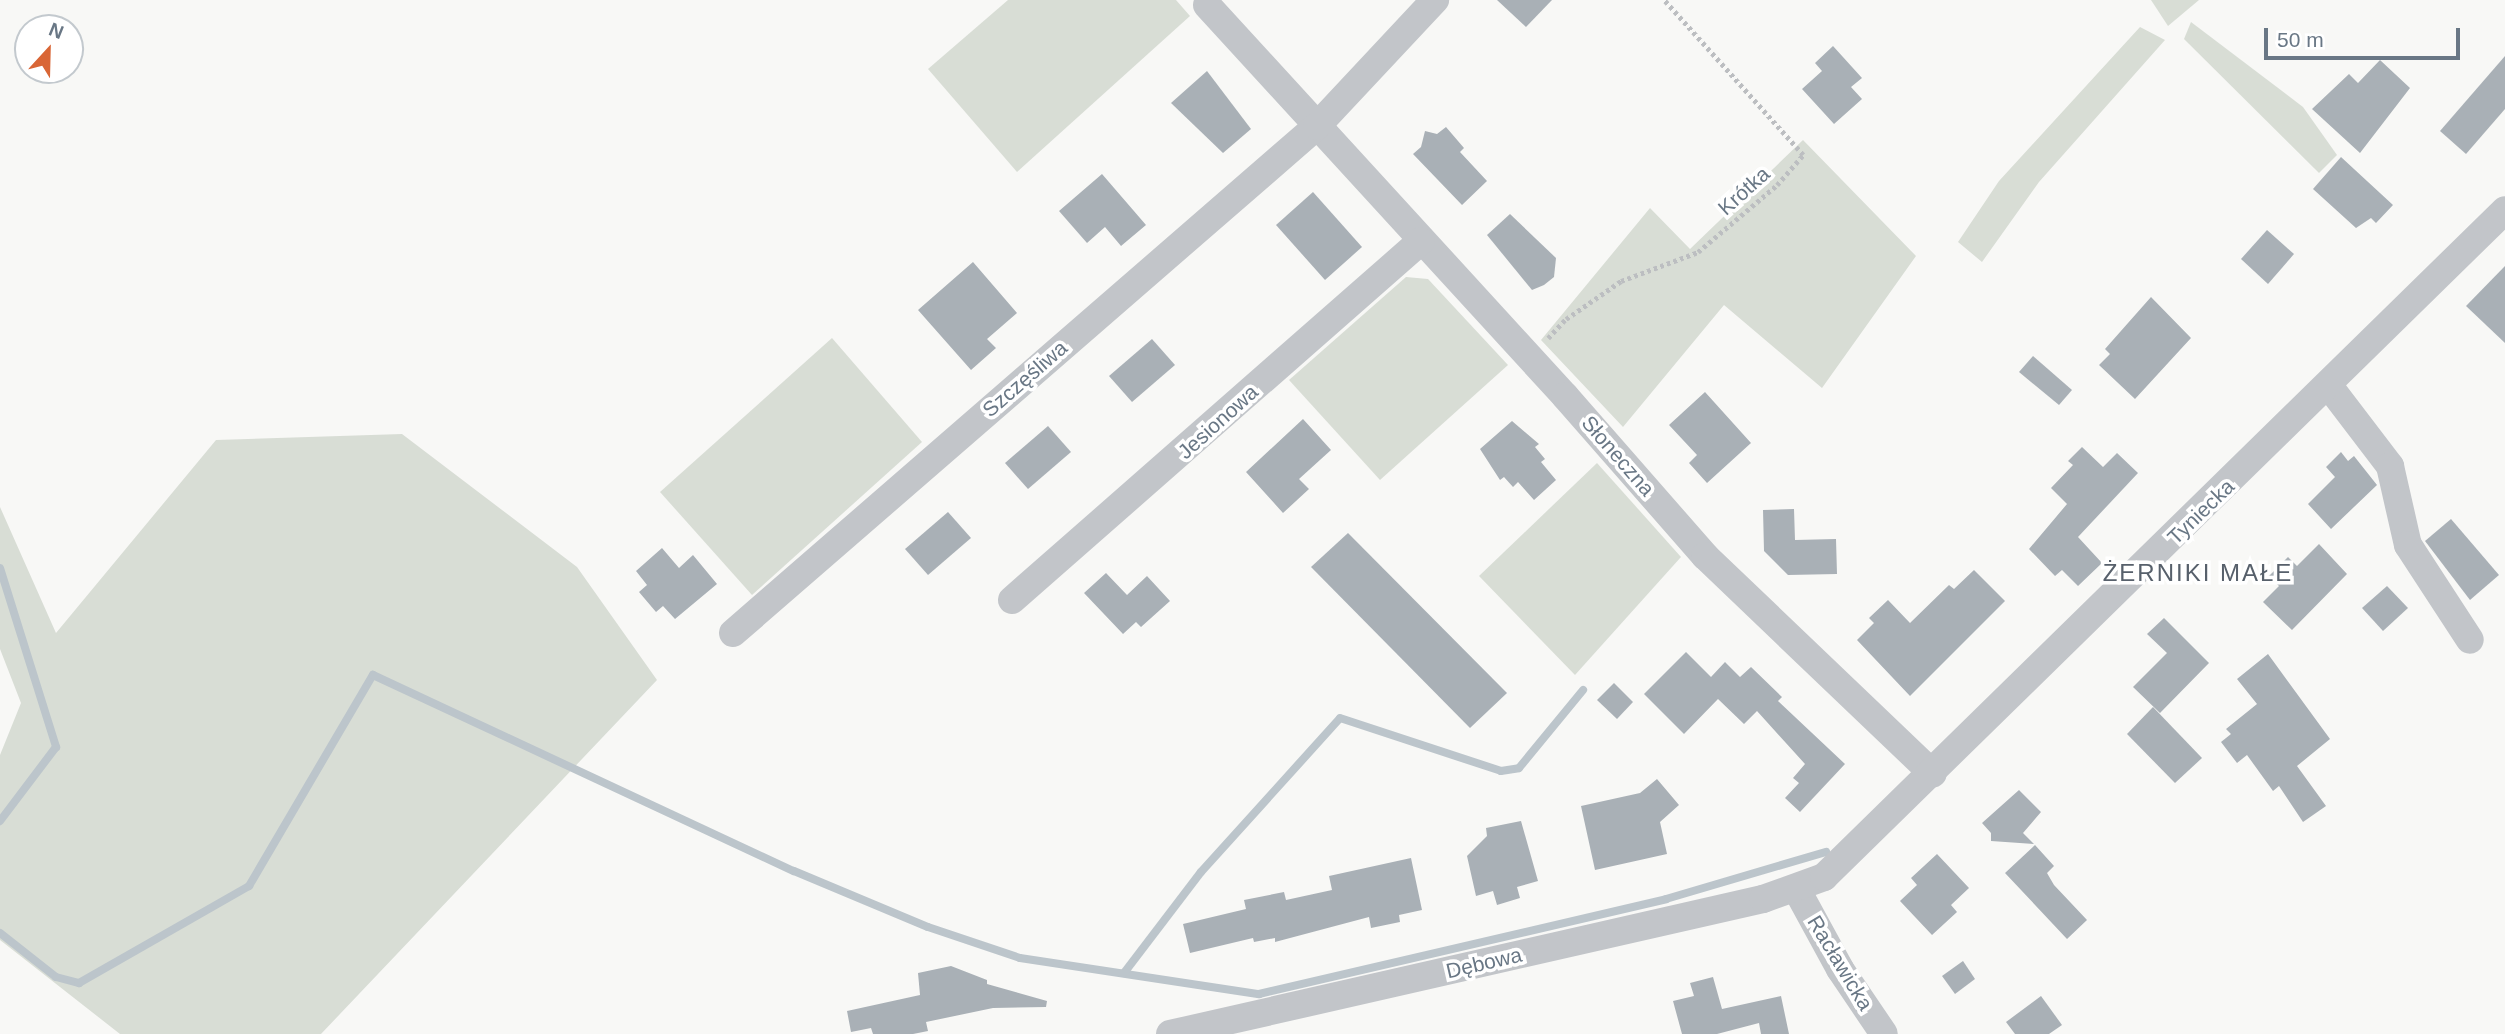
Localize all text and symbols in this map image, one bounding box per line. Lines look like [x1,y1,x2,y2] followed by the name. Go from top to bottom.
[14,14,84,84] north arrow
[2267,14,2463,58] scale bar
[46,19,67,43] text: N
[2277,28,2324,51] text: 50 m
[1713,161,1775,221] street label: Krótka
[978,335,1072,423] street label: Szczęśliwa
[1173,379,1263,465] street label: Jesionowa
[1576,411,1660,501] street label: Słoneczna
[2162,474,2240,550] street label: Tyniecka
[2104,559,2292,587] district label: ŻERNIKI MAŁE
[1802,911,1878,1015] street label: Racławicka
[1444,942,1524,984] street label: Dębowa

